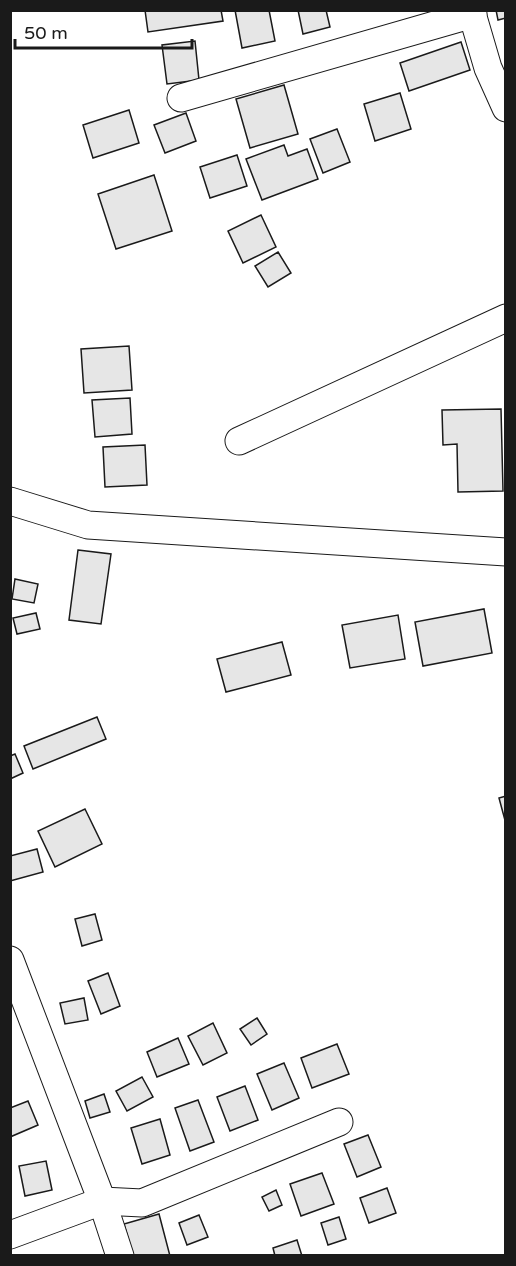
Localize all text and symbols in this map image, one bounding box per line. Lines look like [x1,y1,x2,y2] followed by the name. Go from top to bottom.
[15,12,192,50] scale bar
[24,22,68,44] text: 50 m

